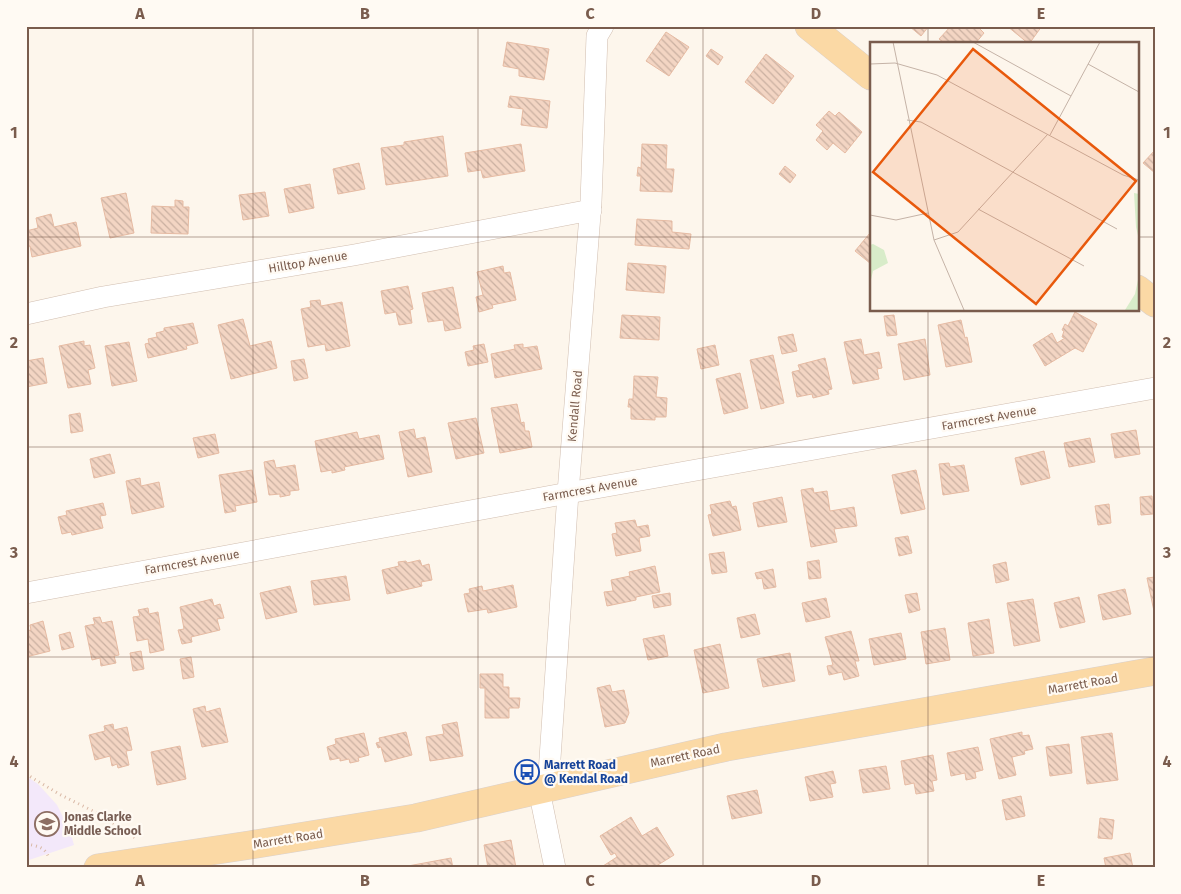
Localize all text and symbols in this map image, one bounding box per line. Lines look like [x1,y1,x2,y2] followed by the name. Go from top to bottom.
[134,4,145,23] text: A
[360,4,370,23] text: B
[585,4,595,23] text: C
[811,4,821,23] text: D
[1037,4,1045,23] text: E
[870,42,1138,311] inset map
[10,123,18,142] text: 1
[1163,123,1171,142] text: 1
[267,248,349,276] street label: Hilltop Avenue
[10,333,18,352] text: 2
[1163,333,1171,352] text: 2
[565,370,585,442] street label: Kendall Road
[940,403,1038,433] street label: Farmcrest Avenue
[541,474,639,504] street label: Farmcrest Avenue
[9,543,18,562] text: 3
[1162,543,1171,562] text: 3
[143,547,241,577] street label: Farmcrest Avenue
[1047,671,1119,697] street label: Marrett Road
[649,742,721,770] street label: Marrett Road
[9,752,19,771] text: 4
[1162,752,1172,771] text: 4
[544,758,628,786] place label: Marrett Road @ Kendal Road
[514,759,540,785] bus stop icon: Marrett Road @ Kendal Road
[63,810,142,838] place label: Jonas Clarke Middle School
[34,811,60,837] school or university icon: Jonas Clarke Middle School
[252,827,324,851] street label: Marrett Road
[134,871,145,890] text: A
[360,871,370,890] text: B
[585,871,595,890] text: C
[811,871,821,890] text: D
[1037,871,1045,890] text: E

